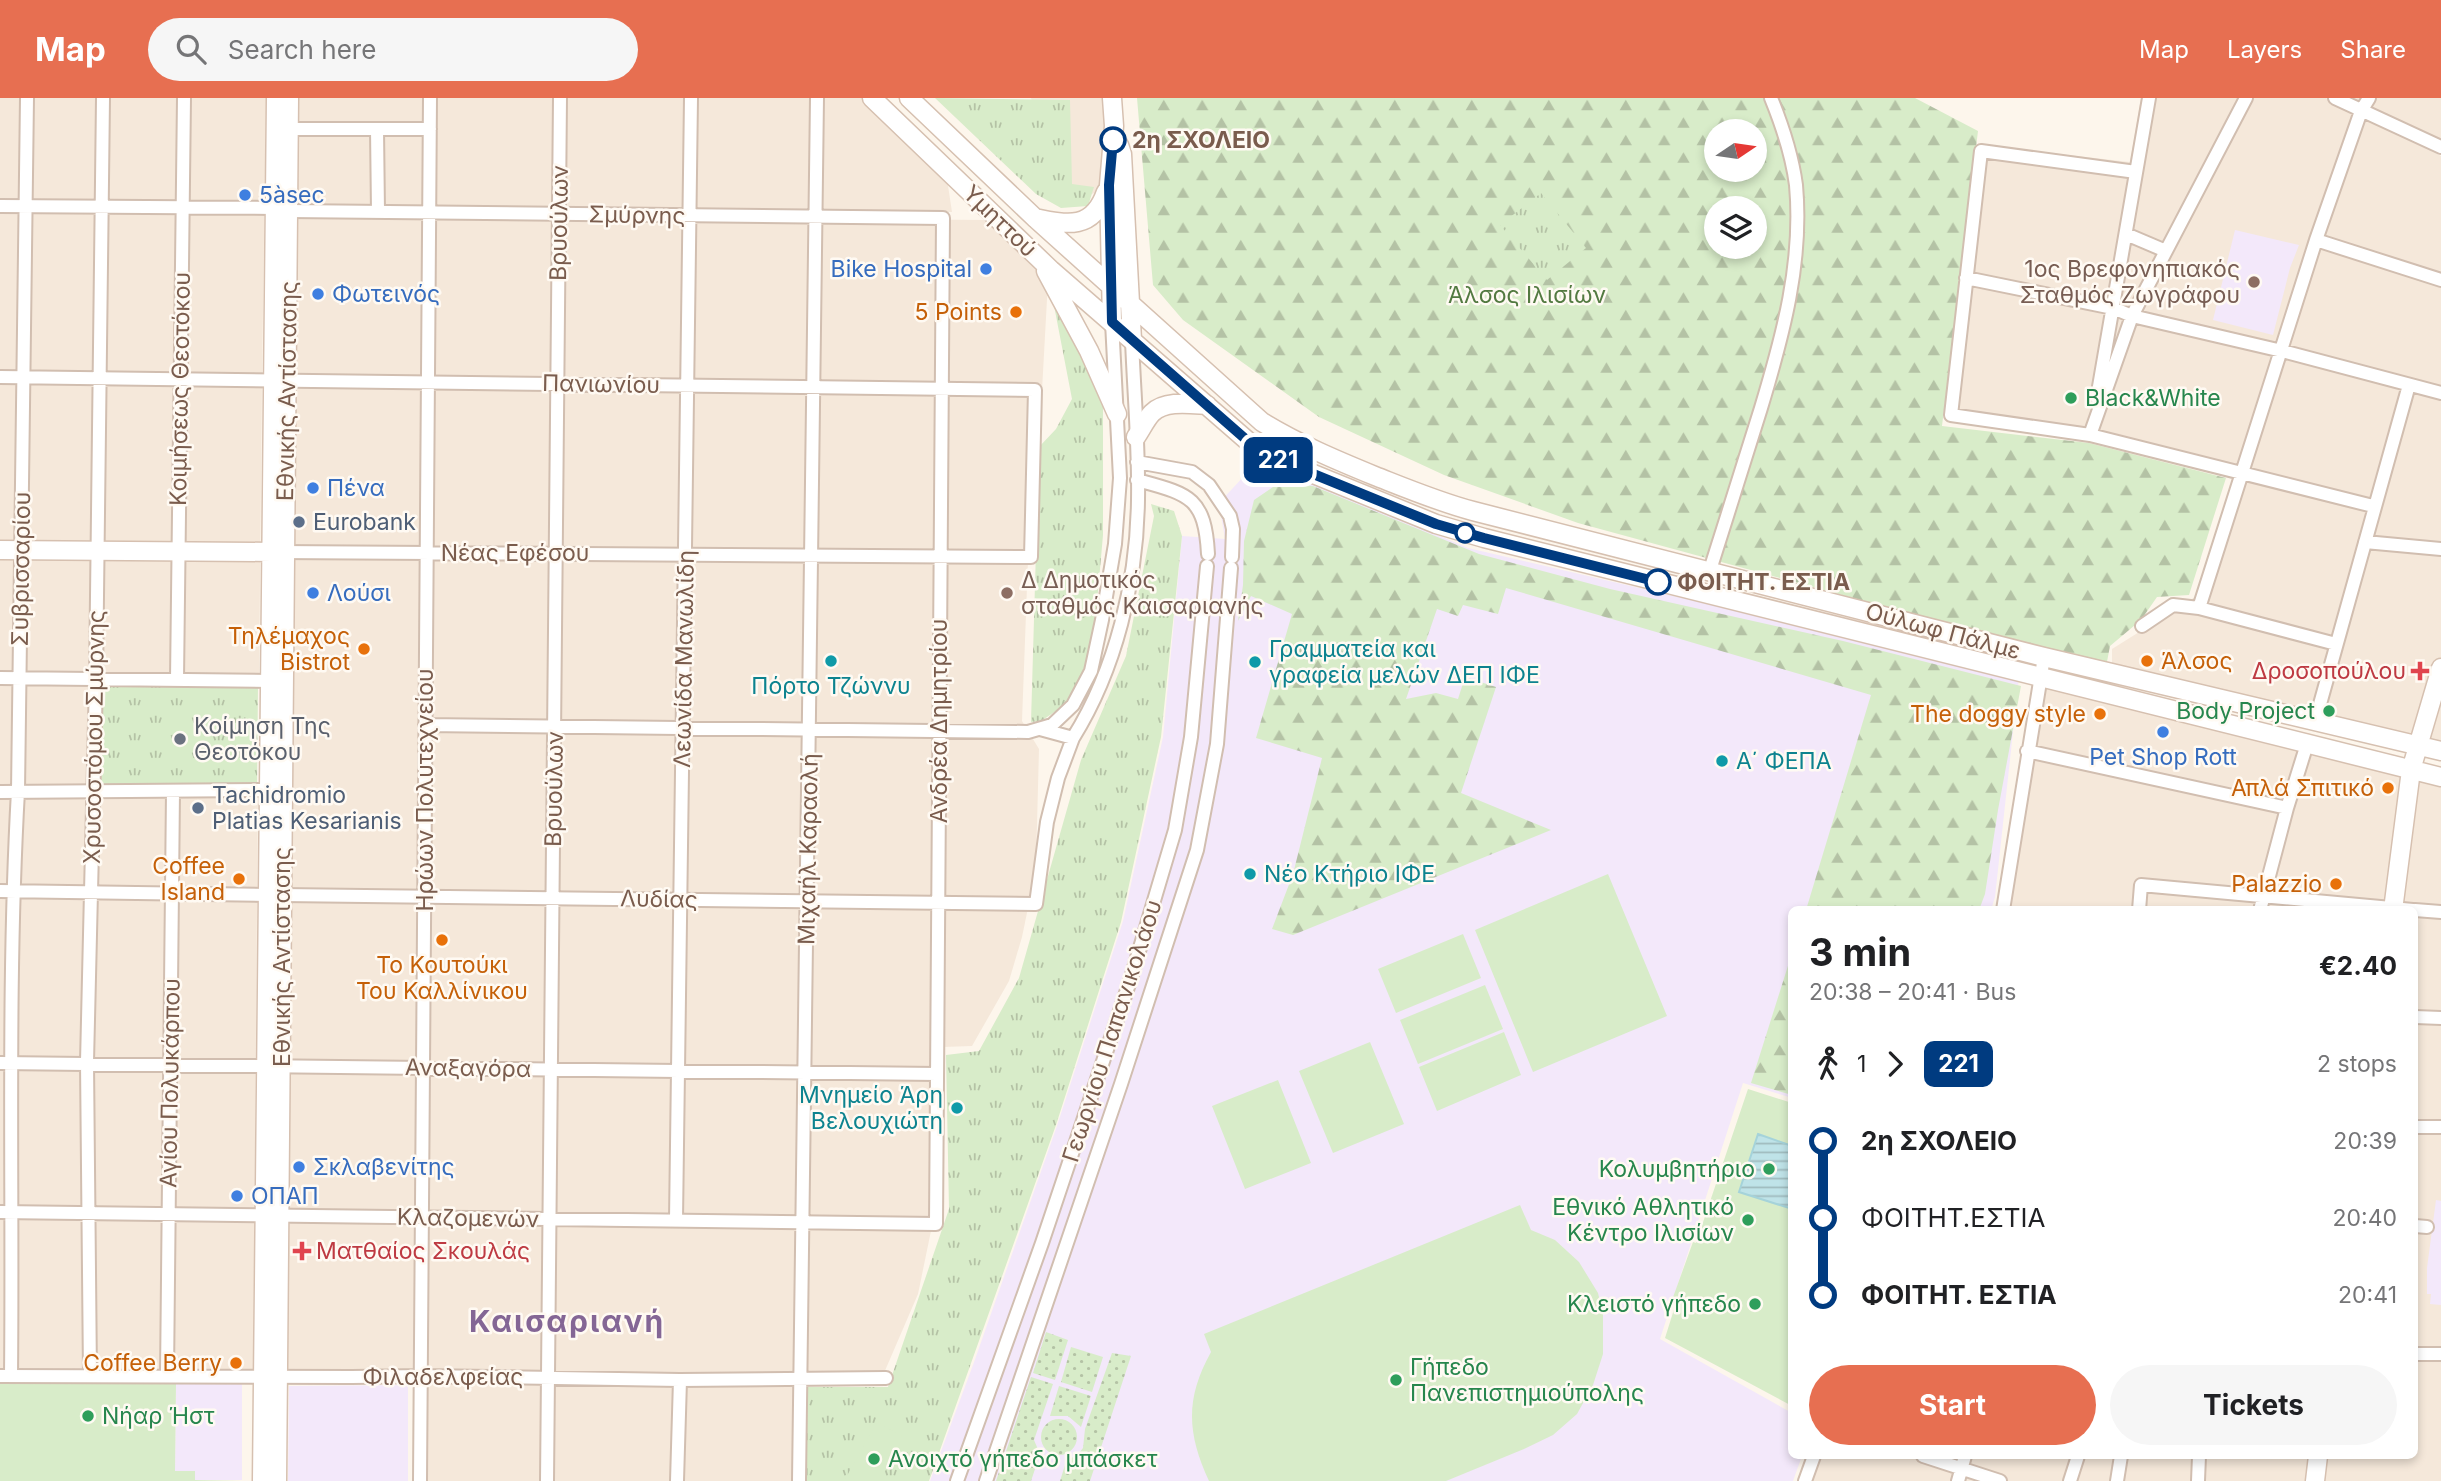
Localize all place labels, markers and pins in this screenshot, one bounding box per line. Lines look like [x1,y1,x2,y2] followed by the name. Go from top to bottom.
[1132,126,1270,154] place label: 2η ΣΧΟΛΕΙΟ
[1100,127,1126,153] marker: 2η ΣΧΟΛΕΙΟ
[259,181,325,209] place label: 5àsec
[237,187,253,203] marker: 5àsec
[831,255,972,283] place label: Bike Hospital
[2020,255,2240,309] place label: 1ος Βρεφονηπιακός Σταθμός Ζωγράφου
[978,261,994,277] marker: Bike Hospital
[2246,274,2262,290] marker: 1ος Βρεφονηπιακός Σταθμός Ζωγράφου
[332,280,440,308] place label: Φωτεινός
[310,286,326,302] marker: Φωτεινός
[915,298,1002,326] place label: 5 Points
[1008,304,1024,320] marker: 5 Points
[2085,384,2221,412] place label: Black&White
[2063,390,2079,406] marker: Black&White
[327,474,385,502] place label: Πένα
[305,480,321,496] marker: Πένα
[313,508,416,536] place label: Eurobank
[291,514,307,530] marker: Eurobank
[1455,523,1475,543] unlabelled marker
[1021,566,1264,620] place label: Δ Δημοτικός σταθμός Καισαριανής
[1677,568,1850,596] place label: ΦΟΙΤΗΤ. ΕΣΤΙΑ
[1645,569,1671,595] marker: ΦΟΙΤΗΤ. ΕΣΤΙΑ
[327,579,392,607] place label: Λούσι
[305,585,321,601] marker: Λούσι
[999,585,1015,601] marker: Δ Δημοτικός σταθμός Καισαριανής
[228,622,350,676] place label: Τηλέμαχος Bistrot
[1269,635,1540,689] place label: Γραμματεία και γραφεία μελών ΔΕΠ ΙΦΕ
[356,641,372,657] marker: Τηλέμαχος Bistrot
[2161,647,2232,675] place label: Άλσος
[823,653,839,669] marker: Πόρτο Τζώννυ
[2139,653,2155,669] marker: Άλσος
[1247,654,1263,670] marker: Γραμματεία και γραφεία μελών ΔΕΠ ΙΦΕ
[2252,657,2406,685] place label: Δροσοπούλου
[2412,663,2428,679] marker: Δροσοπούλου
[751,672,911,700] place label: Πόρτο Τζώννυ
[2176,697,2315,725] place label: Body Project
[1910,700,2086,728] place label: The doggy style
[2321,703,2337,719] marker: Body Project
[2092,706,2108,722] marker: The doggy style
[194,712,331,766] place label: Κοίμηση Της Θεοτόκου
[2155,724,2171,740] marker: Pet Shop Rott
[172,731,188,747] marker: Κοίμηση Της Θεοτόκου
[2089,743,2237,771] place label: Pet Shop Rott
[1736,747,1832,775] place label: Α΄ ΦΕΠΑ
[1714,753,1730,769] marker: Α΄ ΦΕΠΑ
[2231,774,2374,802] place label: Απλά Σπιτικό
[2380,780,2396,796] marker: Απλά Σπιτικό
[212,781,402,835] place label: Tachidromio Platias Kesarianis
[190,800,206,816] marker: Tachidromio Platias Kesarianis
[152,852,225,906] place label: Coffee Island
[1264,860,1435,888] place label: Νέο Κτήριο ΙΦΕ
[1242,866,1258,882] marker: Νέο Κτήριο ΙΦΕ
[2231,870,2322,898] place label: Palazzio
[231,871,247,887] marker: Coffee Island
[2328,876,2344,892] marker: Palazzio
[434,932,450,948] marker: Το Κουτούκι Του Καλλίνικου
[356,951,528,1005] place label: Το Κουτούκι Του Καλλίνικου
[799,1081,943,1135] place label: Μνημείο Άρη Βελουχιώτη
[949,1100,965,1116] marker: Μνημείο Άρη Βελουχιώτη
[313,1153,455,1181] place label: Σκλαβενίτης
[1599,1155,1755,1183] place label: Κολυμβητήριο
[291,1159,307,1175] marker: Σκλαβενίτης
[1761,1161,1777,1177] marker: Κολυμβητήριο
[251,1182,319,1210] place label: ΟΠΑΠ
[229,1188,245,1204] marker: ΟΠΑΠ
[1552,1193,1734,1247] place label: Εθνικό Αθλητικό Κέντρο Ιλισίων
[1740,1212,1756,1228] marker: Εθνικό Αθλητικό Κέντρο Ιλισίων
[316,1237,530,1265] place label: Ματθαίος Σκουλάς
[294,1243,310,1259] marker: Ματθαίος Σκουλάς
[1567,1290,1741,1318] place label: Κλειστό γήπεδο
[1747,1296,1763,1312] marker: Κλειστό γήπεδο
[83,1349,222,1377] place label: Coffee Berry
[1410,1353,1644,1407] place label: Γήπεδο Πανεπιστημιούπολης
[228,1355,244,1371] marker: Coffee Berry
[1388,1372,1404,1388] marker: Γήπεδο Πανεπιστημιούπολης
[102,1402,215,1430] place label: Νήαρ Ήστ
[80,1408,96,1424] marker: Νήαρ Ήστ
[888,1445,1158,1473] place label: Ανοιχτό γήπεδο μπάσκετ
[866,1451,882,1467] marker: Ανοιχτό γήπεδο μπάσκετ

